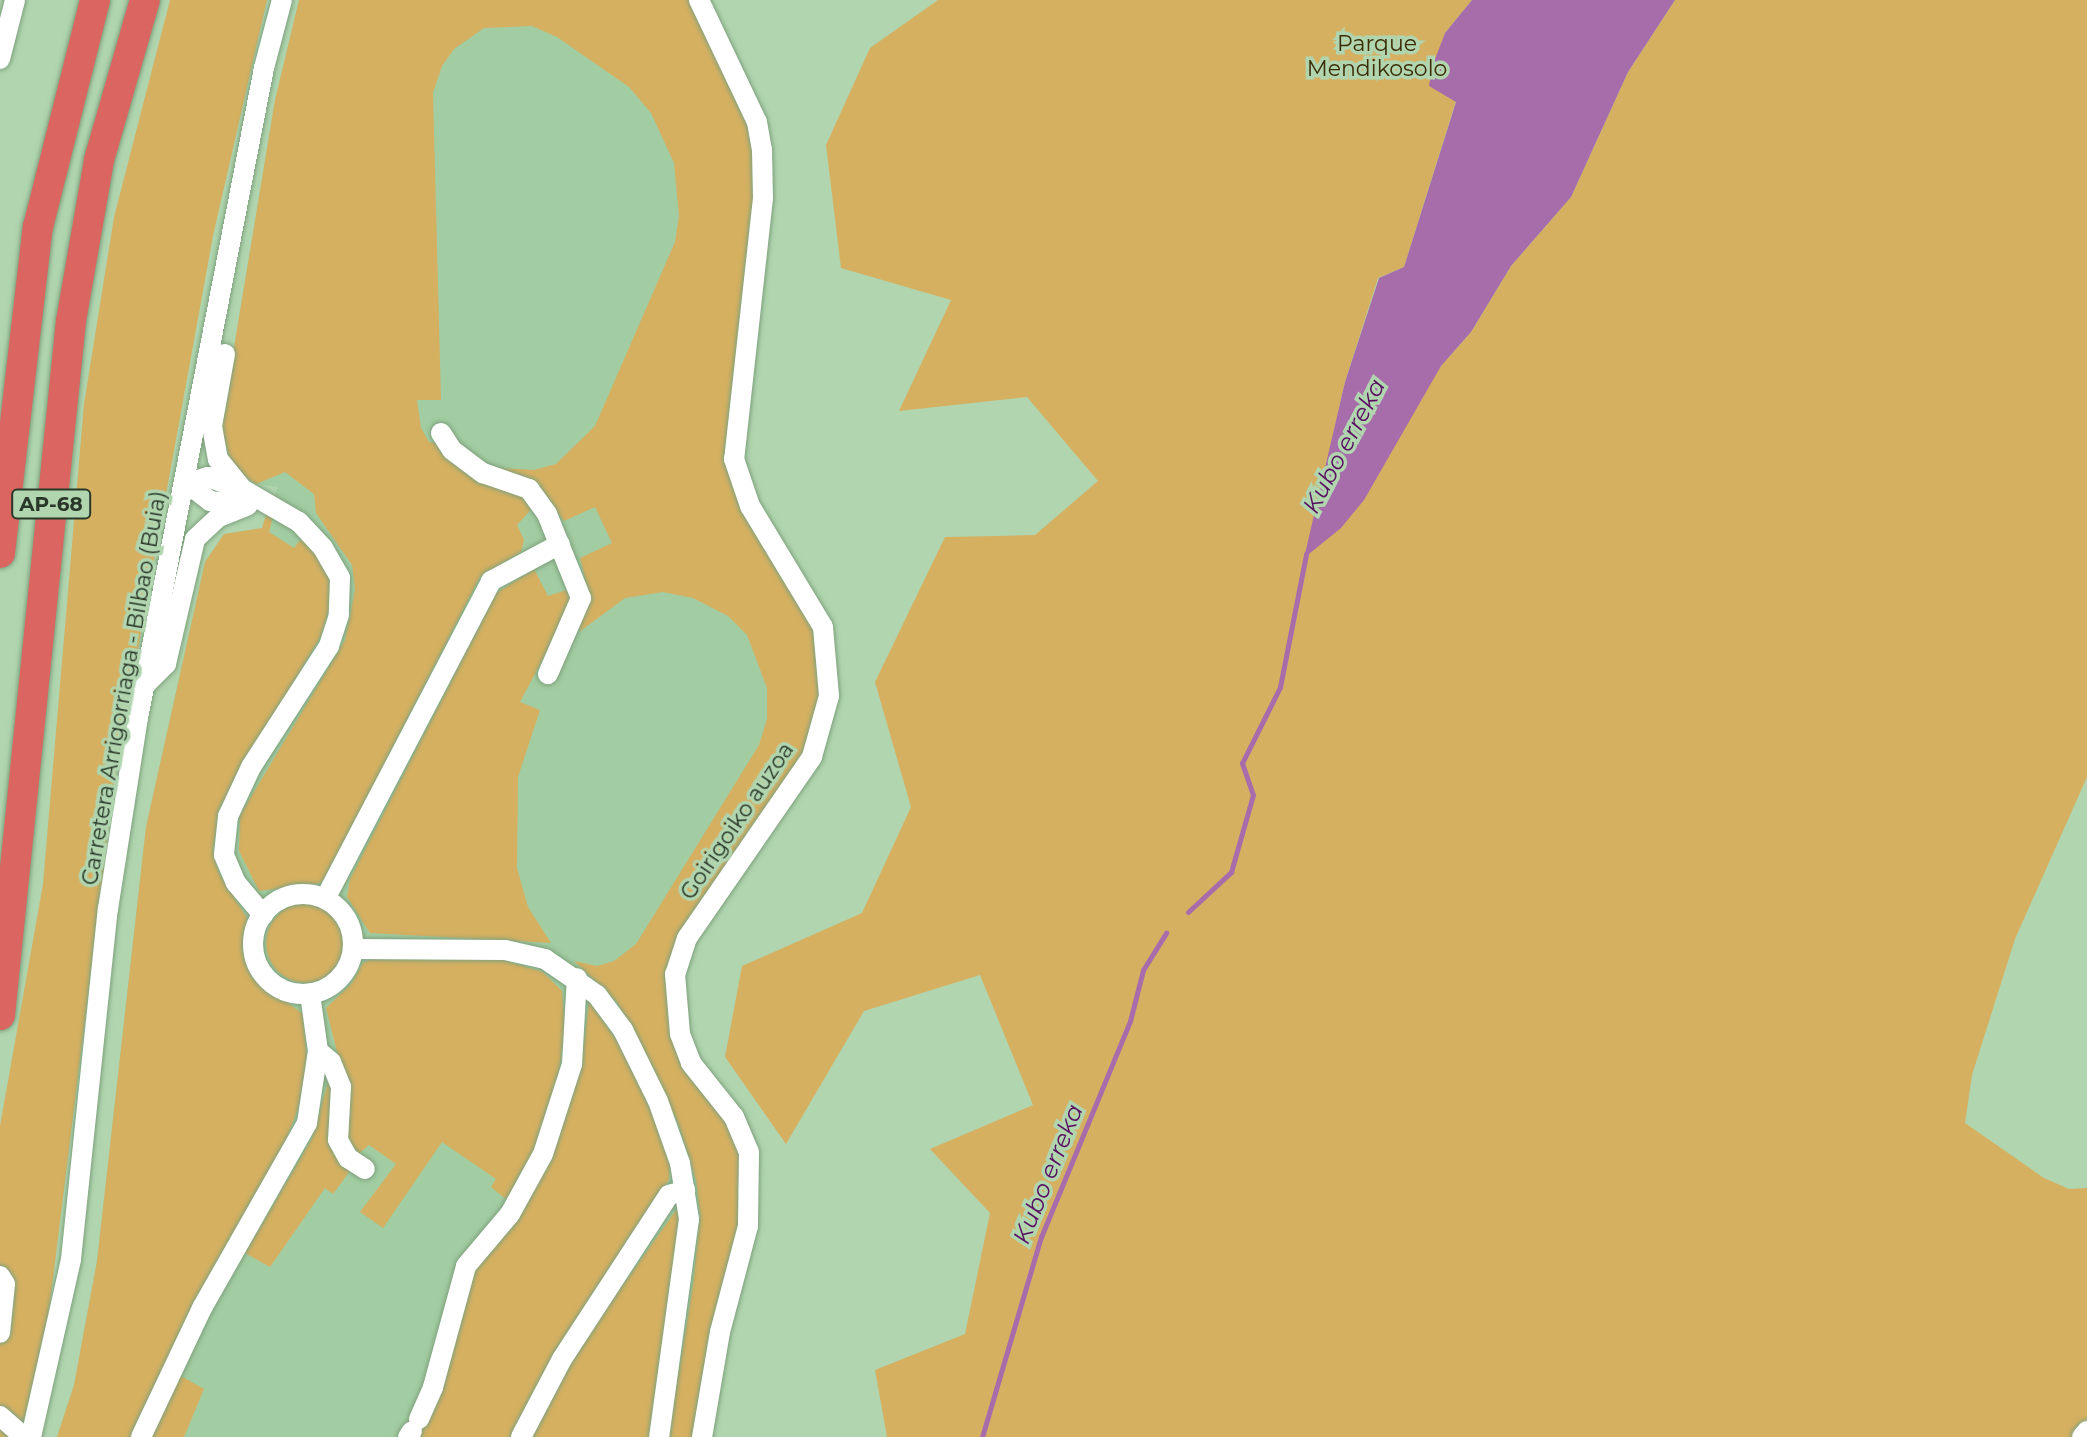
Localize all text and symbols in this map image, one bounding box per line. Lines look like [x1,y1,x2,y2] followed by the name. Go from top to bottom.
[1307,30,1447,82] park label: Parque Mendikosolo
[1297,374,1391,518] water label: Kubo erreka
[11,488,91,520] road number: AP-68
[76,489,172,887] street label: Carretera Arrigorriaga - Bilbao (Buia)
[675,737,799,905] street label: Goirigoiko auzoa
[1007,1100,1089,1248] water label: Kubo erreka

